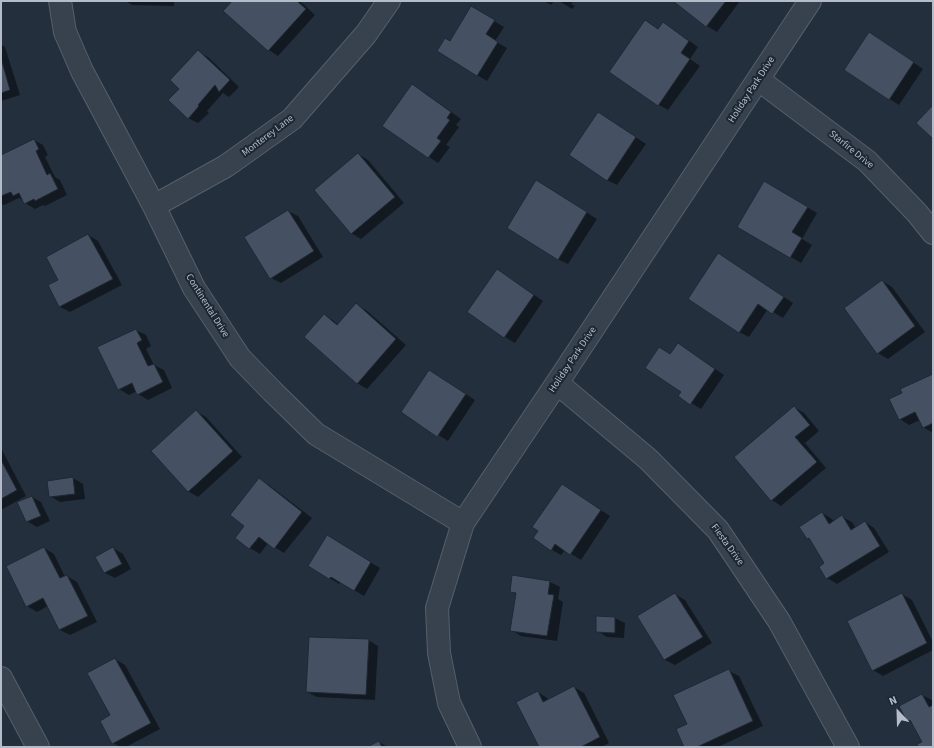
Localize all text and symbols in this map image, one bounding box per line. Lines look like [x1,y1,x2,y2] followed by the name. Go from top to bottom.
[726,55,778,125] street label: Holiday Park Drive
[240,113,296,159] street label: Monterey Lane
[826,128,876,172] street label: Starfire Drive
[183,272,231,340] street label: Continental Drive
[547,325,599,395] street label: Holiday Park Drive
[708,522,746,568] street label: Fiesta Drive
[878,692,918,732] north arrow
[887,692,899,709] text: N

